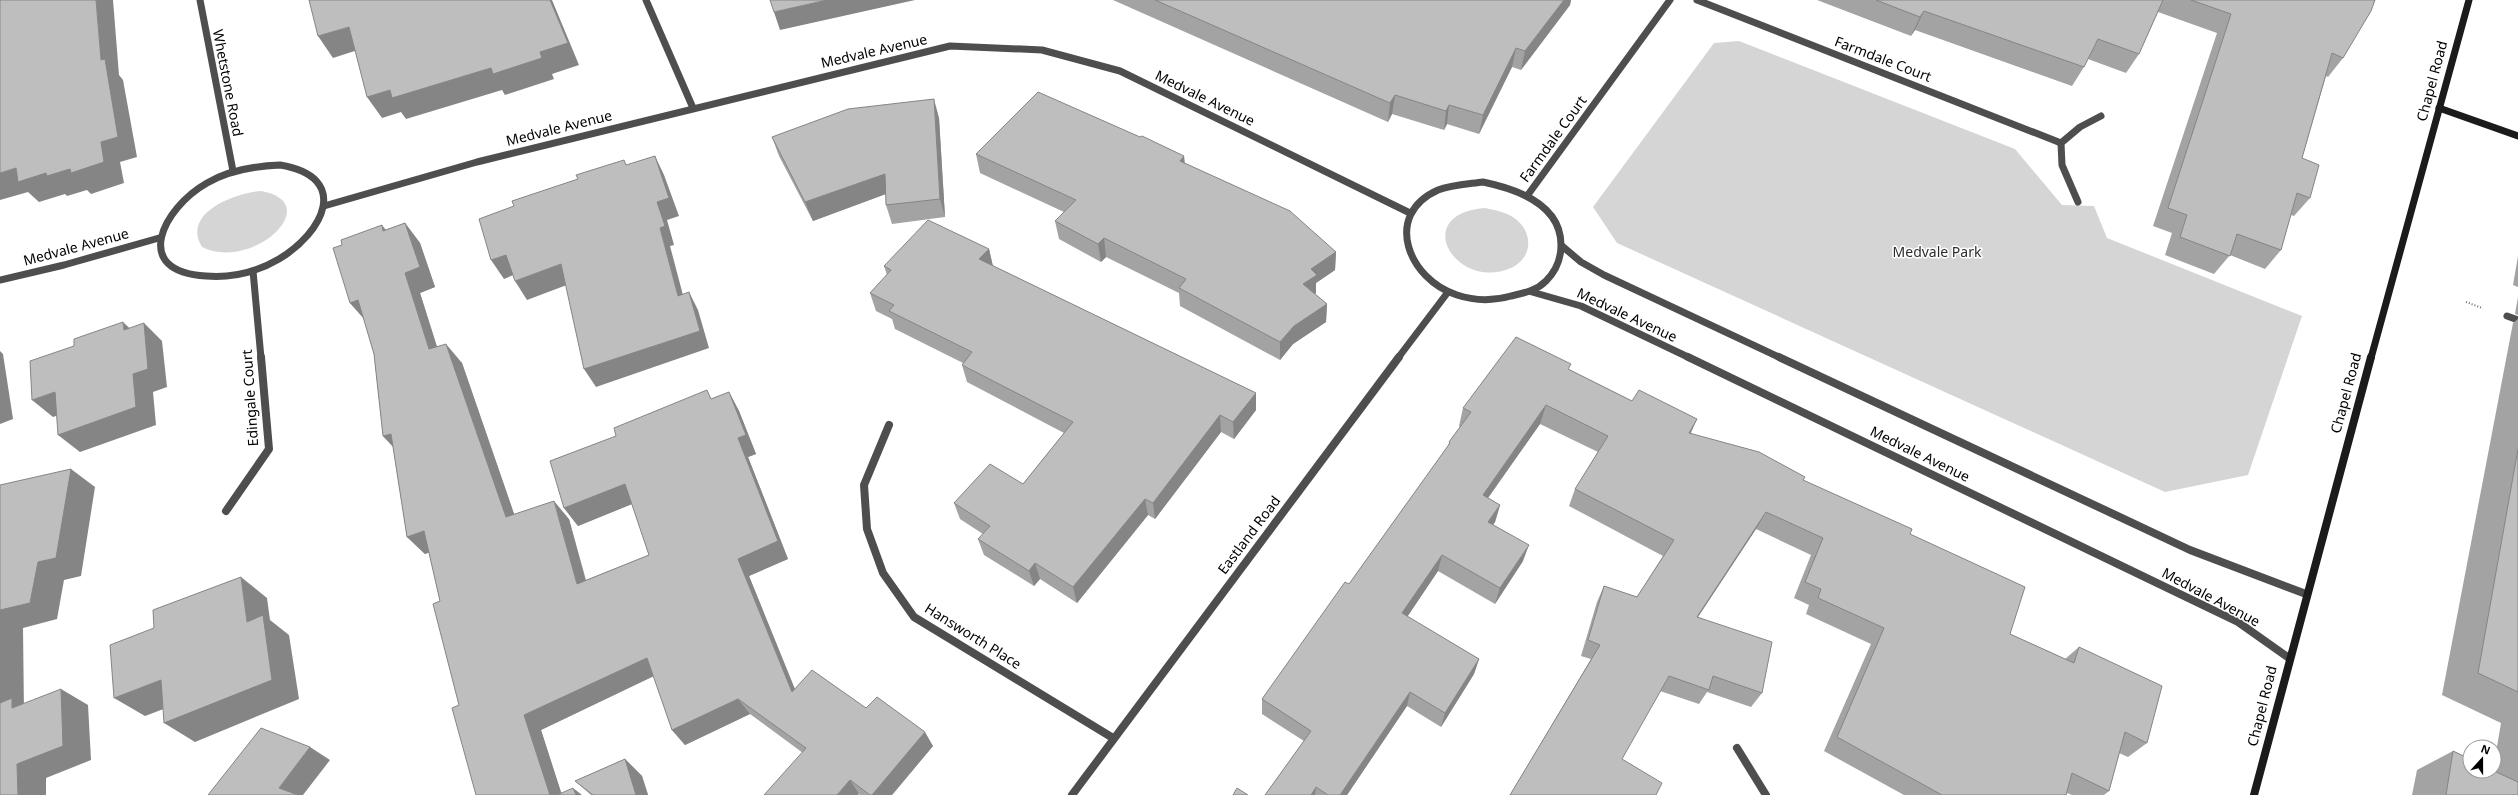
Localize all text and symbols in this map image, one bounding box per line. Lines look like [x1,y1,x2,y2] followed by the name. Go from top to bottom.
[209,28,248,138] street label: Whetstone Road
[819,29,929,72] street label: Medvale Avenue
[1832,31,1934,86] street label: Farmdale Court
[2412,38,2451,123] street label: Chapel Road
[1152,65,1258,130] street label: Medvale Avenue
[1515,92,1590,186] street label: Farmdale Court
[504,105,614,150] street label: Medvale Avenue
[21,223,131,270] street label: Medvale Avenue
[1893,242,1982,261] park label: Medvale Park
[1574,283,1680,346] street label: Medvale Avenue
[237,349,262,447] street label: Edingale Court
[2326,350,2365,435] street label: Chapel Road
[1867,421,1973,486] street label: Medvale Avenue
[1213,492,1284,578] street label: Eastland Road
[2159,563,2264,630] street label: Medvale Avenue
[921,598,1025,673] street label: Hansworth Place
[2242,663,2281,748] street label: Chapel Road
[2462,739,2502,779] north arrow
[2479,741,2493,758] text: N

